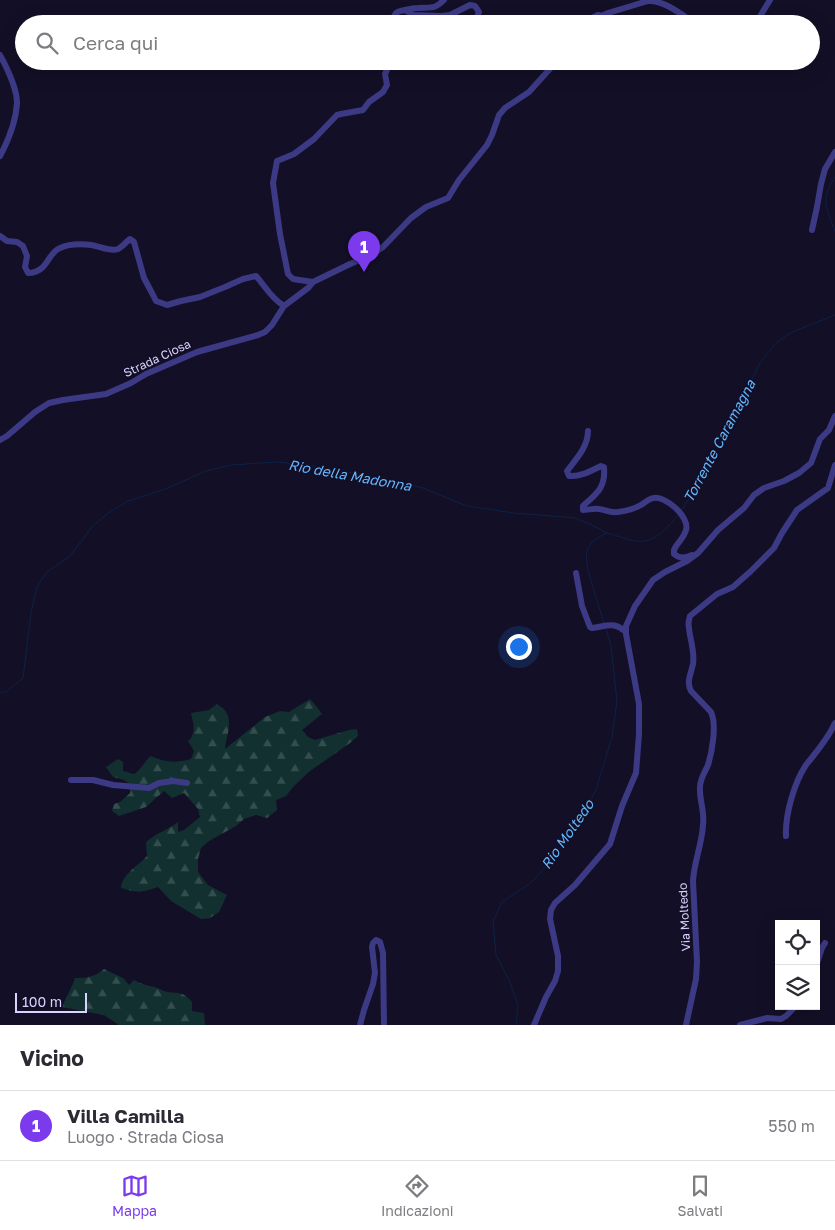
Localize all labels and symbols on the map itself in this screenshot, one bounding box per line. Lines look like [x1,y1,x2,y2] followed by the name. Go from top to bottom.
[348,231,380,272] pin: 1
[121,336,193,380] street label: Strada Ciosa
[679,376,759,505] water label: Torrente Caramagna
[287,456,414,494] water label: Rio della Madonna
[506,634,532,660] your location
[537,795,598,872] water label: Rio Moltedo
[675,882,693,952] street label: Via Moltedo
[15,990,88,1013] scale bar

